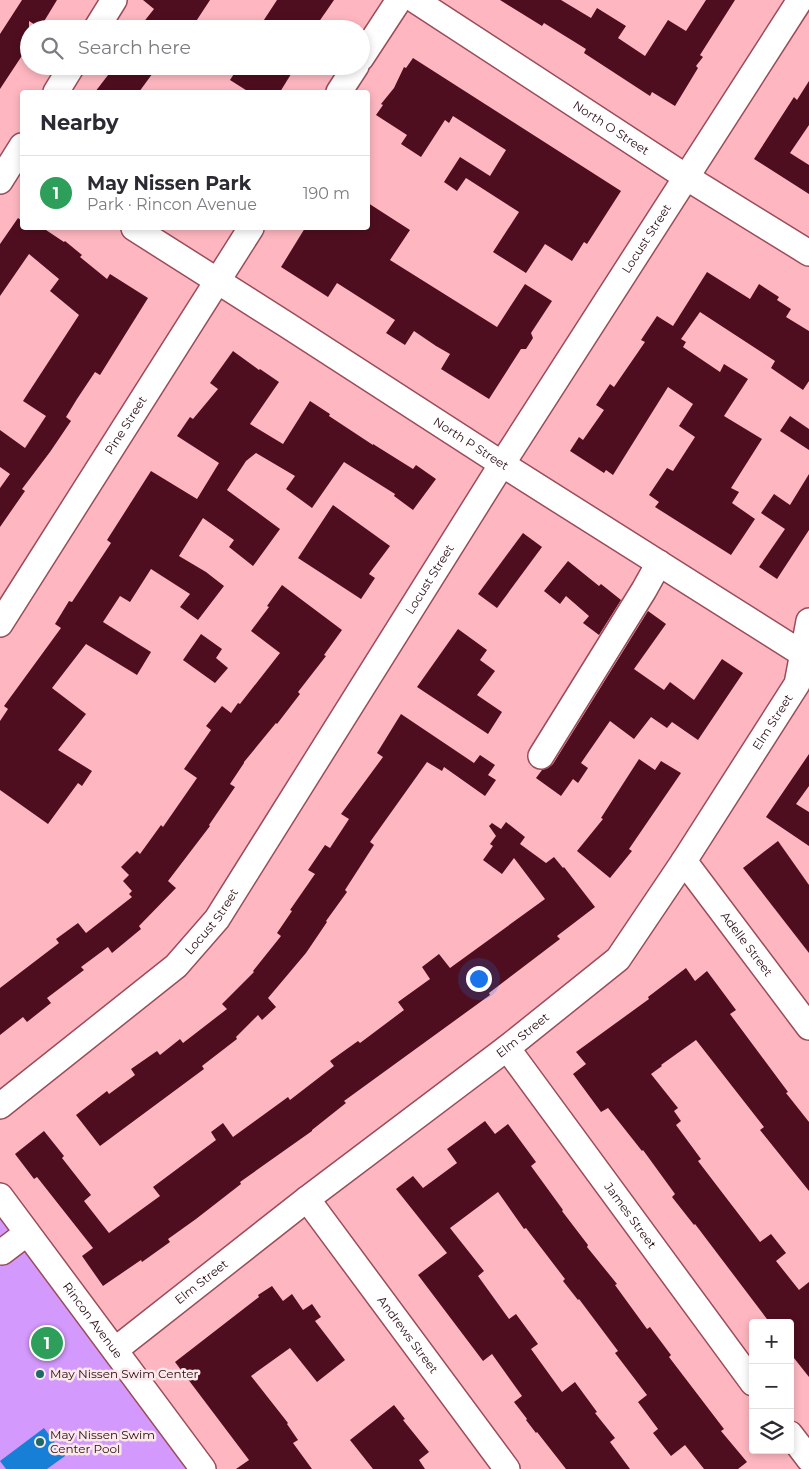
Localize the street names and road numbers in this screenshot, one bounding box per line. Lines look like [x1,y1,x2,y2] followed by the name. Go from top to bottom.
[570,97,652,158] street label: North O Street
[619,201,674,276] street label: Locust Street
[101,393,150,457] street label: Pine Street
[431,414,512,473] street label: North P Street
[402,541,457,617] street label: Locust Street
[749,691,796,753] street label: Elm Street
[181,885,241,958] street label: Locust Street
[718,908,776,979] street label: Adelle Street
[493,1009,552,1061] street label: Elm Street
[601,1179,660,1252] street label: James Street
[172,1256,231,1307] street label: Elm Street
[60,1279,126,1361] street label: Rincon Avenue
[374,1293,442,1376] street label: Andrews Street

